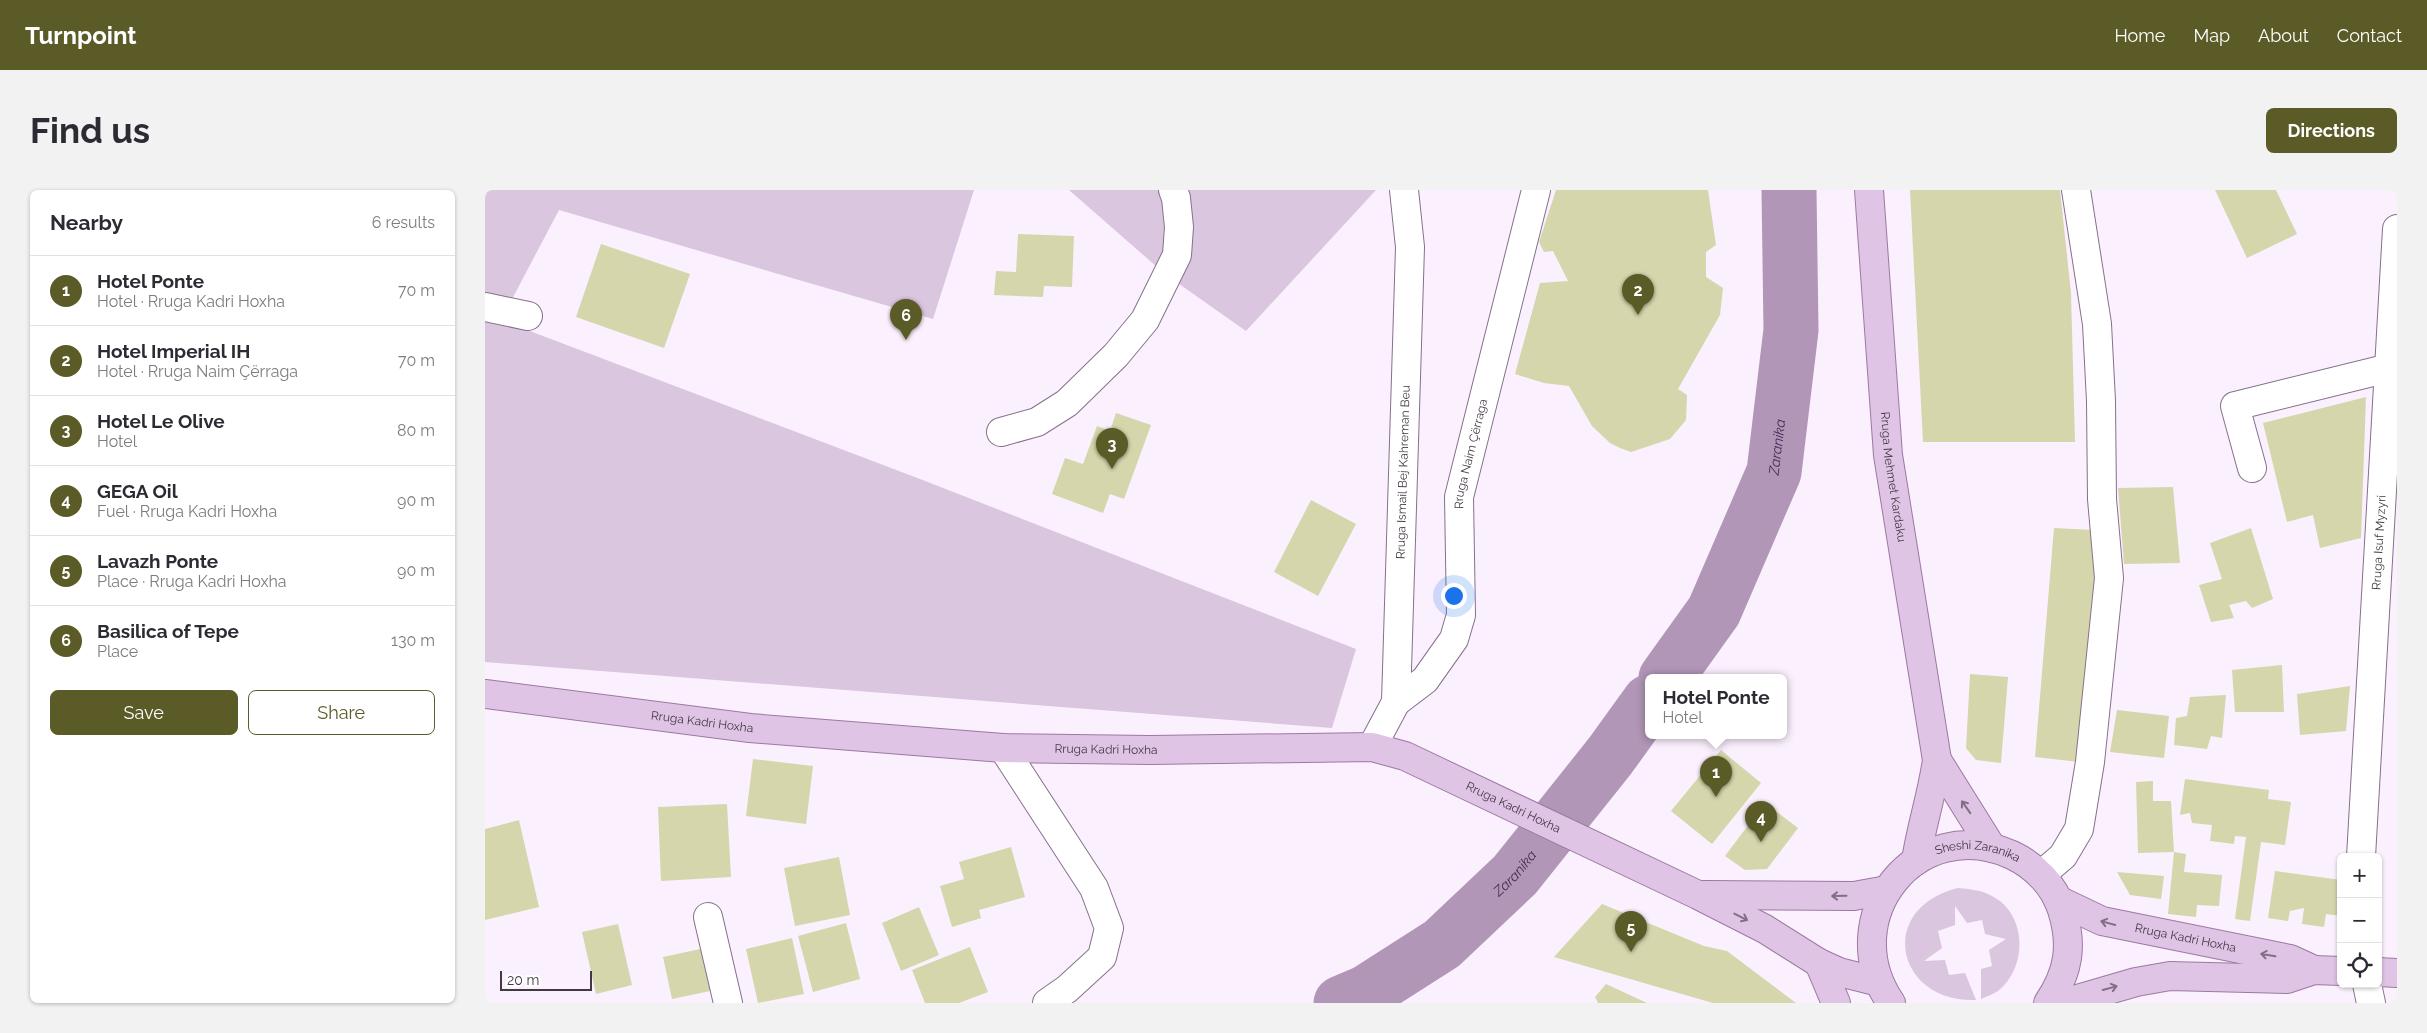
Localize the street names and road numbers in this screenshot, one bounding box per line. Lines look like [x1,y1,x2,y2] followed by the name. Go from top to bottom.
[1393,385,1413,559] street label: Rruga Ismail Bej Kahreman Beu
[1452,398,1490,509] street label: Rruga Naim Çërraga
[1878,411,1909,543] street label: Rruga Mehmet Kardaku
[2369,495,2389,590] street label: Rruga Isuf Myzyri
[650,708,754,735] street label: Rruga Kadri Hoxha
[1054,742,1158,757] street label: Rruga Kadri Hoxha
[1464,779,1563,836] street label: Rruga Kadri Hoxha
[1933,838,2023,865] street label: Sheshi Zaranika
[2134,921,2237,955] street label: Rruga Kadri Hoxha

